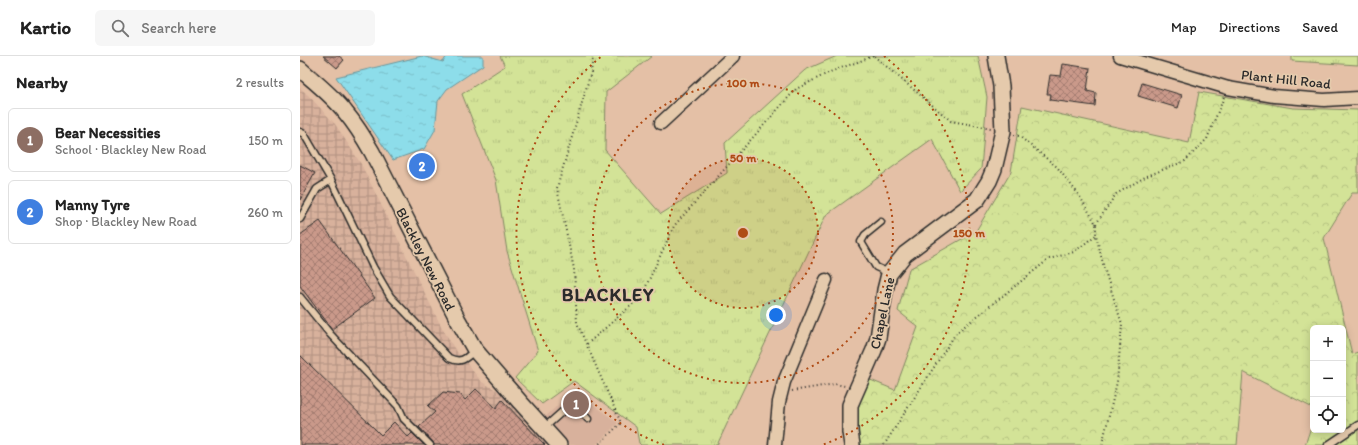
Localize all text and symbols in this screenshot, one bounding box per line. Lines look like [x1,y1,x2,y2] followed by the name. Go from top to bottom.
[95,10,375,46] search box
[20,16,71,39] text: Kartio
[109,17,131,39] icon: search
[141,19,216,37] text: Search here
[1171,19,1197,36] text: Map
[1219,19,1280,36] text: Directions
[1302,19,1338,36] text: Saved
[1240,66,1332,93] street label: Plant Hill Road
[16,72,68,92] text: Nearby
[236,75,284,90] text: 2 results
[726,76,760,90] text: 100 m
[55,124,160,142] text: Bear Necessities
[27,133,33,148] text: 1
[248,133,283,148] text: 150 m
[55,142,206,157] text: School · Blackley New Road
[409,151,435,181] pin: 2
[730,151,757,165] text: 50 m
[55,196,130,214] text: Manny Tyre
[27,205,33,220] text: 2
[247,205,283,220] text: 260 m
[392,205,459,314] street label: Blackley New Road
[55,214,197,229] text: Shop · Blackley New Road
[736,226,750,240] centre of rings
[953,226,986,240] text: 150 m
[867,275,899,351] street label: Chapel Lane
[562,284,654,306] district label: BLACKLEY
[766,305,786,325] your location
[1310,325,1346,433] map controls
[1310,325,1346,361] button: +
[1310,361,1346,397] button: −
[563,389,589,419] pin: 1
[1310,397,1346,433] button: locate

